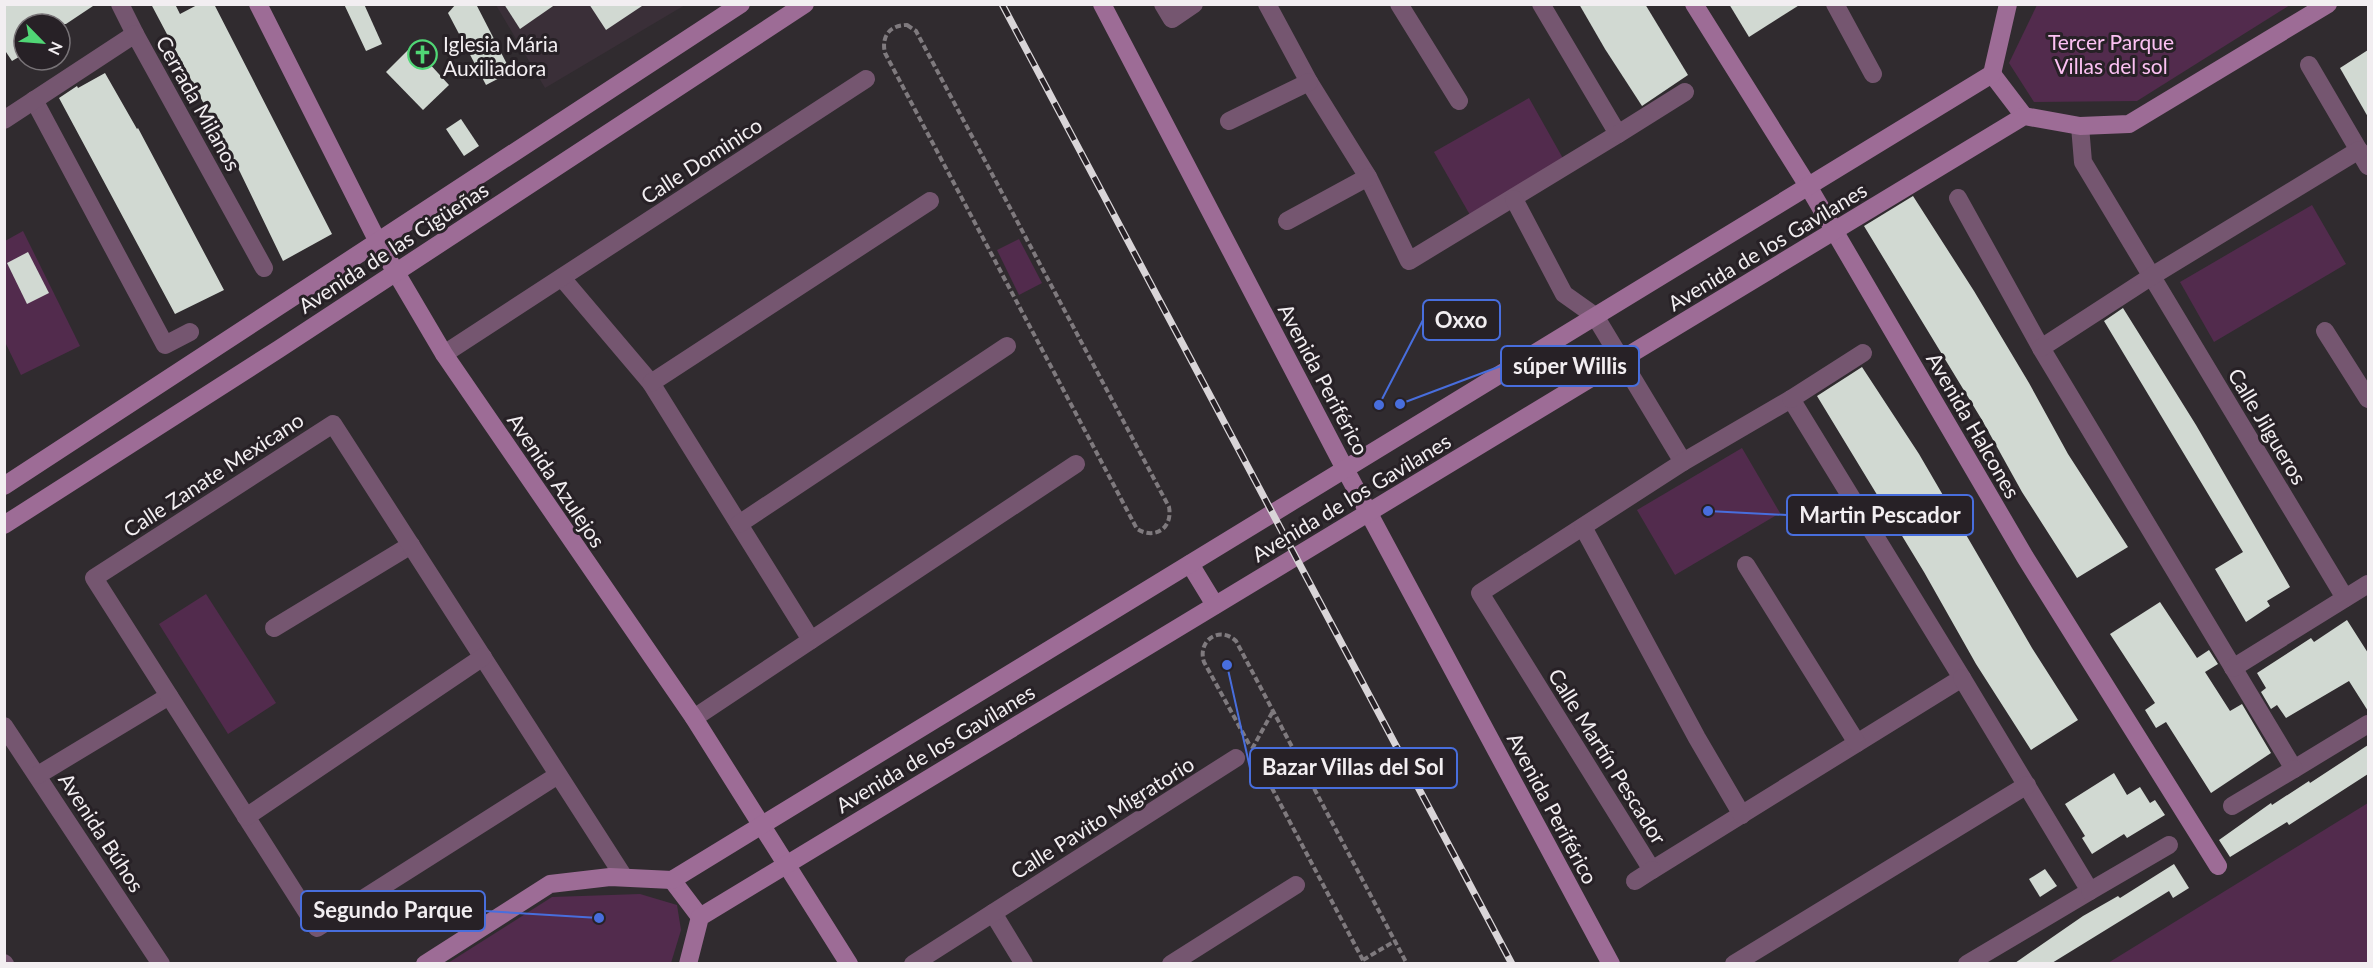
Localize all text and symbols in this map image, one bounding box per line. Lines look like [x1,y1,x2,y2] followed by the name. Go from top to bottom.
[12,12,72,72] north arrow
[2048,29,2174,78] park label: Tercer Parque Villas del sol
[152,31,246,175] street label: Cerrada Milanos
[443,31,558,80] place label: Iglesia Mária Auxiliadora
[45,39,67,58] text: N
[406,39,438,71] church icon: Iglesia Mária Auxiliadora
[636,112,766,208] street label: Calle Dominico
[293,176,493,318] street label: Avenida de las Cigüeñas
[1663,177,1871,315] street label: Avenida de los Gavilanes
[1274,299,1374,459] street label: Avenida Periférico
[1423,300,1500,340] callout: Oxxo
[1435,306,1487,333] text: Oxxo
[1501,346,1639,386] callout: súper Willis
[1922,348,2026,502] street label: Avenida Halcones
[1513,352,1627,379] text: súper Willis
[2224,363,2312,489] street label: Calle Jilgueros
[118,406,308,542] street label: Calle Zanate Mexicano
[503,408,611,552] street label: Avenida Azulejos
[1247,428,1455,566] street label: Avenida de los Gavilanes
[1787,495,1973,535] callout: Martin Pescador
[1799,501,1961,528] text: Martin Pescador
[1544,664,1672,849] street label: Calle Martín Pescador
[831,679,1039,817] street label: Avenida de los Gavilanes
[1503,728,1603,888] street label: Avenida Periférico
[1250,748,1457,788] callout: Bazar Villas del Sol
[1006,750,1198,884] street label: Calle Pavito Migratorio
[1262,753,1444,780] text: Bazar Villas del Sol
[54,768,150,896] street label: Avenida Búhos
[301,891,485,931] callout: Segundo Parque
[313,896,473,923] text: Segundo Parque

